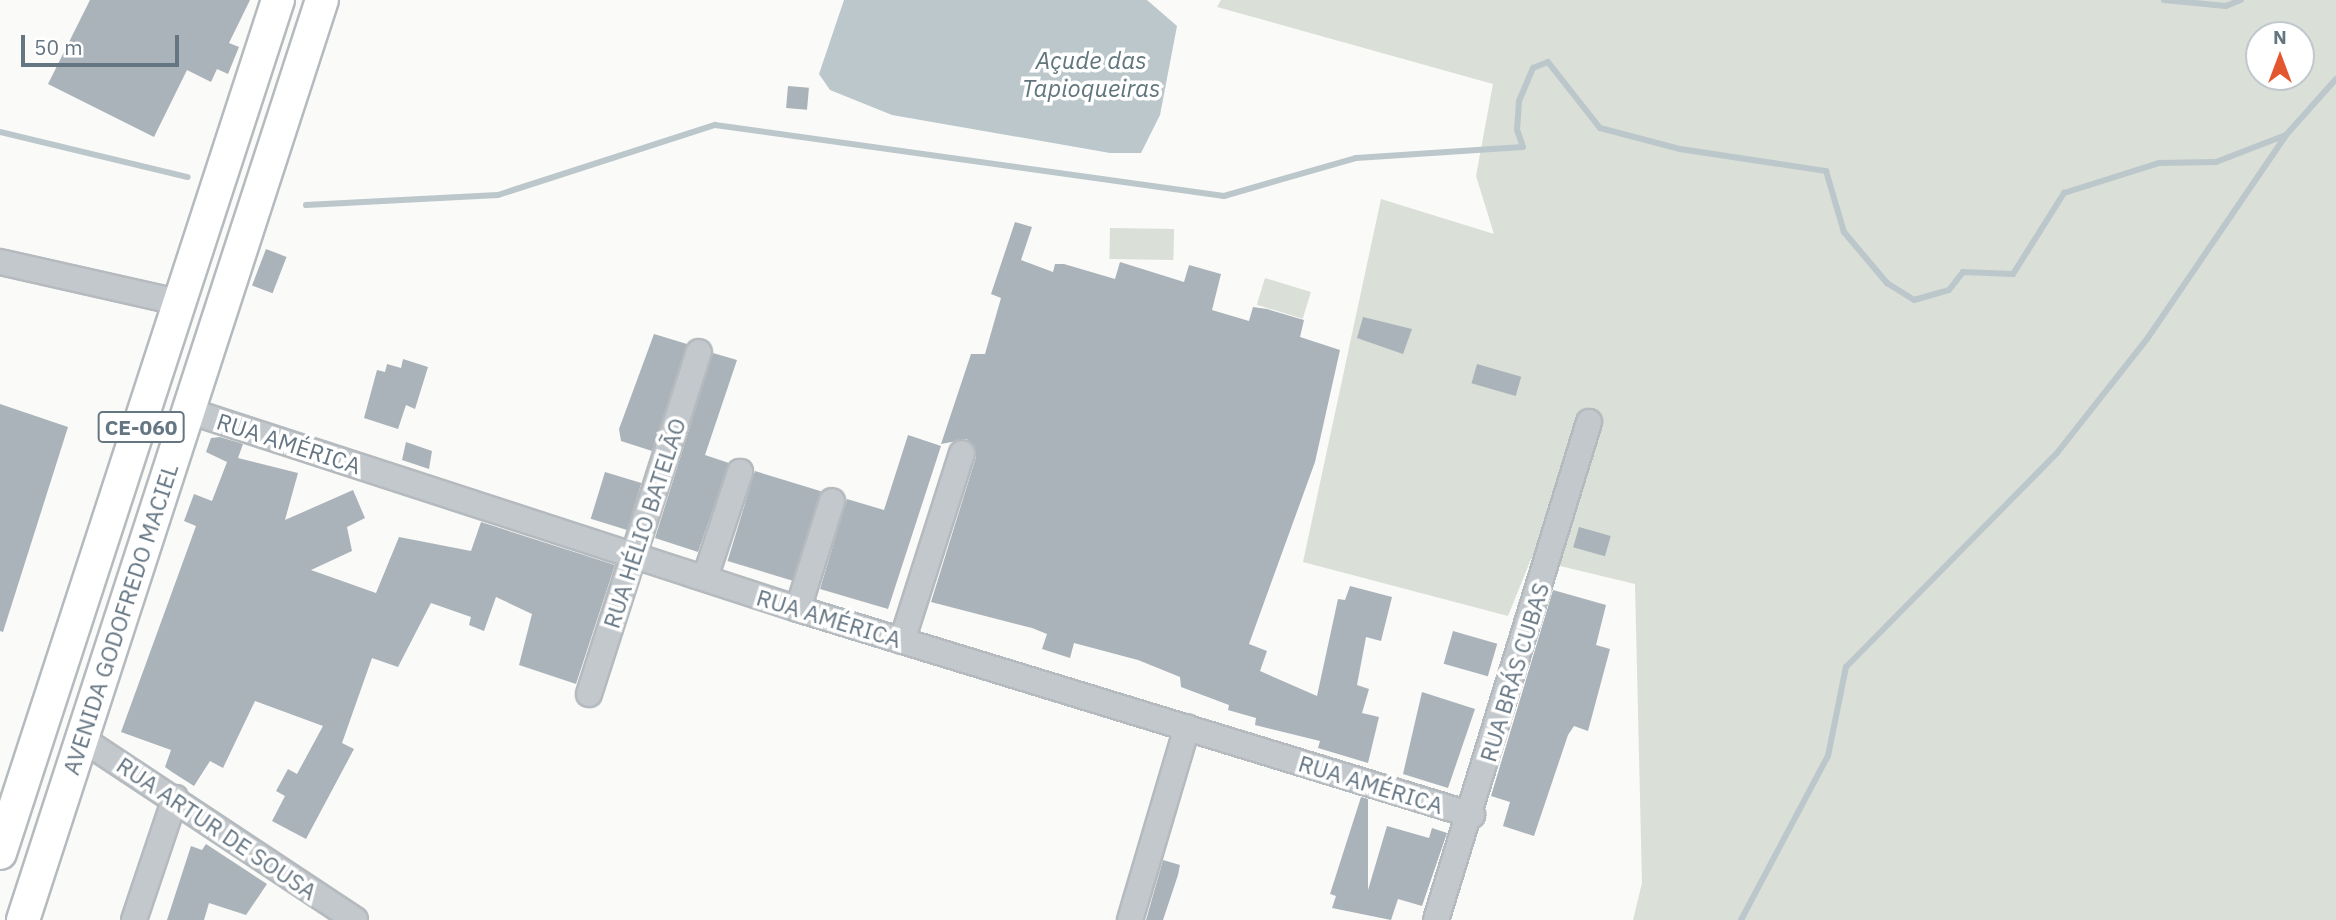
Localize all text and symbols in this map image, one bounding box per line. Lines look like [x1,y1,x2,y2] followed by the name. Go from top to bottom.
[24,21,182,65] scale bar
[2245,21,2315,91] north arrow
[2273,25,2287,49] text: N
[34,33,83,61] text: 50 m
[1022,47,1160,103] water label: Açude das Tapioqueiras
[214,407,364,479] street label: RUA AMÉRICA
[97,410,185,444] road number: CE-060
[597,414,691,632] street label: RUA HÉLIO BATELÃO
[57,460,183,778] street label: AVENIDA GODOFREDO MACIEL
[1474,579,1554,765] street label: RUA BRÁS CUBAS
[753,583,905,653] street label: RUA AMÉRICA
[1295,749,1447,819] street label: RUA AMÉRICA
[112,751,322,905] street label: RUA ARTUR DE SOUSA

